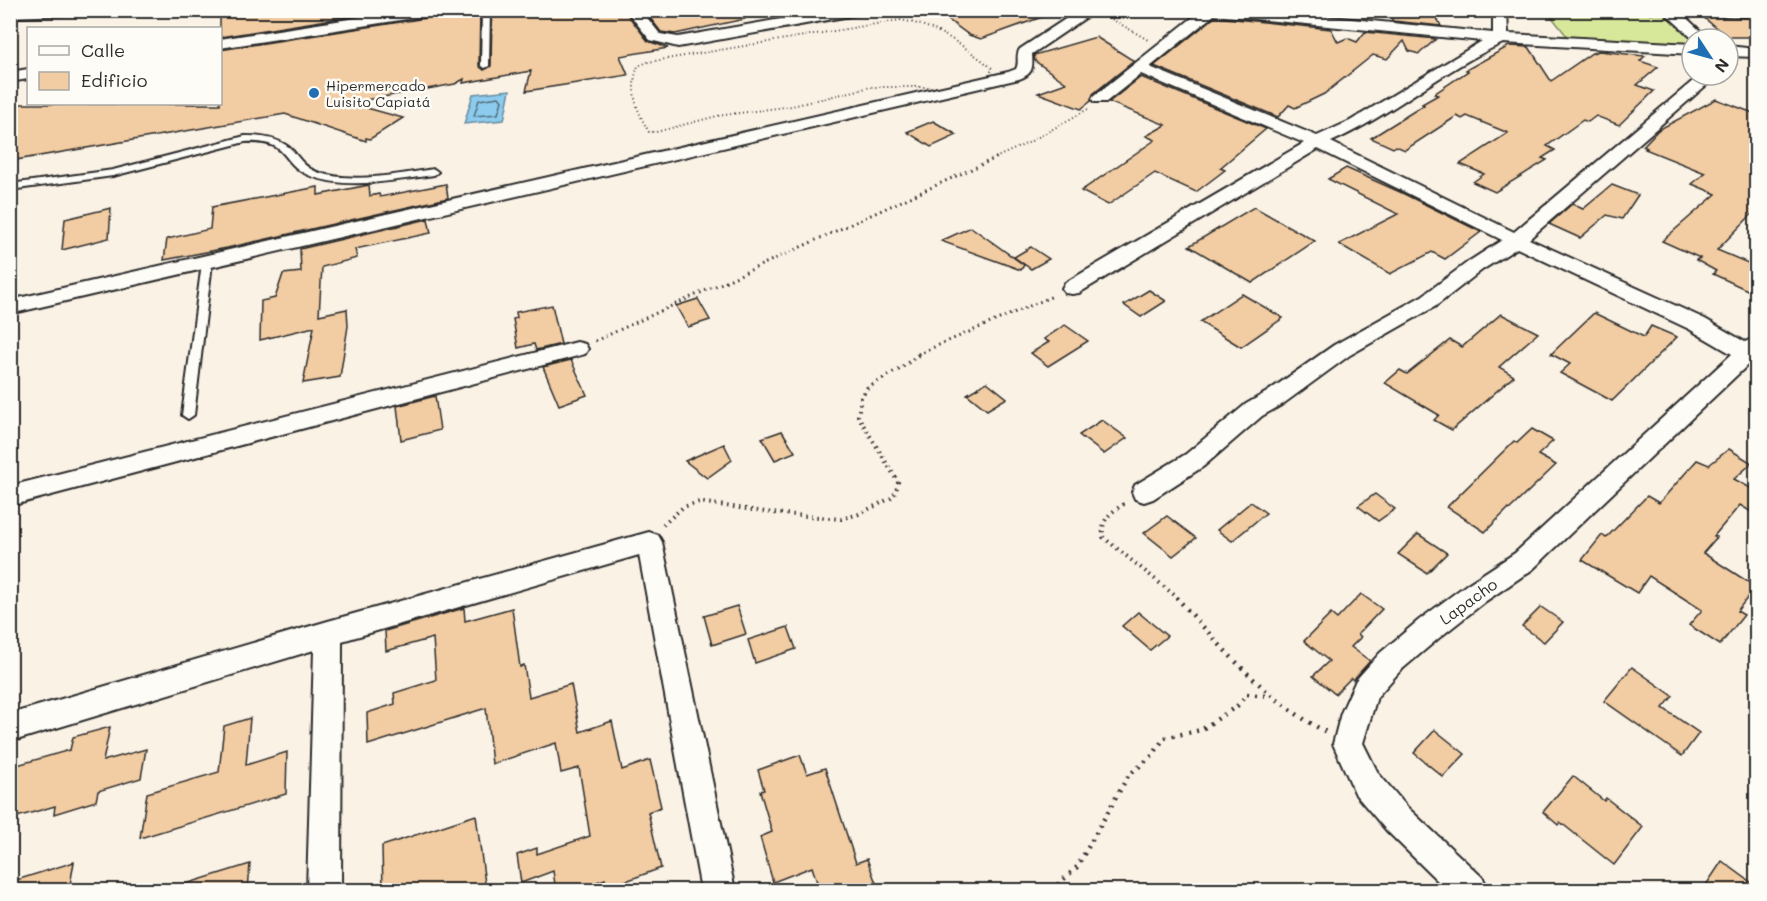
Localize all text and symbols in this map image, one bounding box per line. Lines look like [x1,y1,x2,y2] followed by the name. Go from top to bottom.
[27,27,222,105] legend
[1680,27,1740,87] north arrow
[81,38,125,62] text: Calle
[1710,55,1735,77] text: N
[81,68,148,92] text: Edificio
[326,76,431,111] place label: Hipermercado Luisito Capiatá
[307,86,321,100] marker: Hipermercado Luisito Capiatá
[1435,573,1501,629] street label: Lapacho

